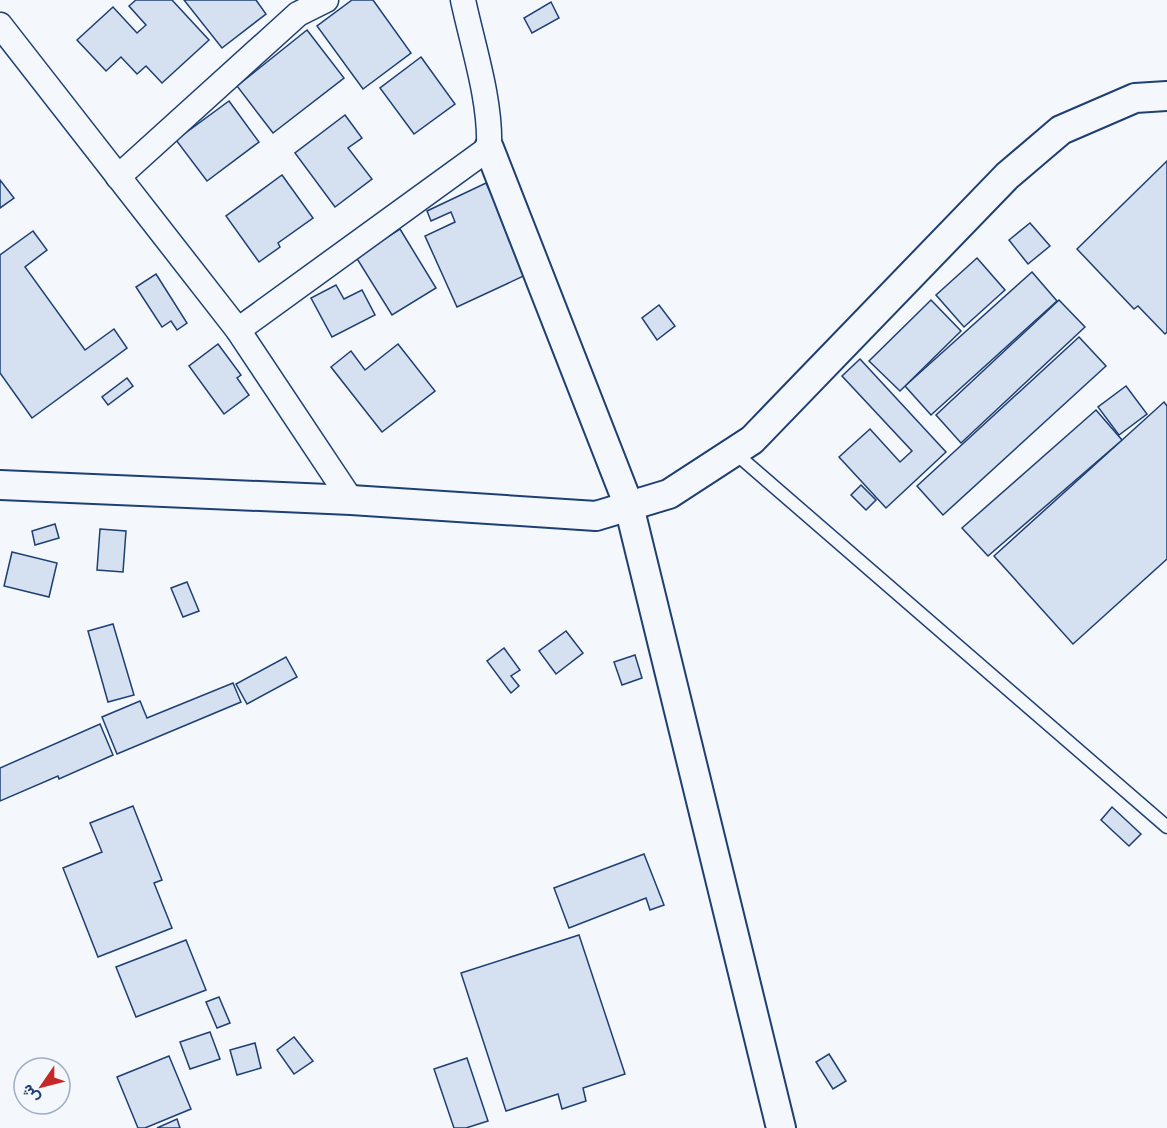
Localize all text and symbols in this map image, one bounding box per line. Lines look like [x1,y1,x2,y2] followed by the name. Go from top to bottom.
[12,1056,72,1116] north arrow
[16,1078,48,1108] text: ش

